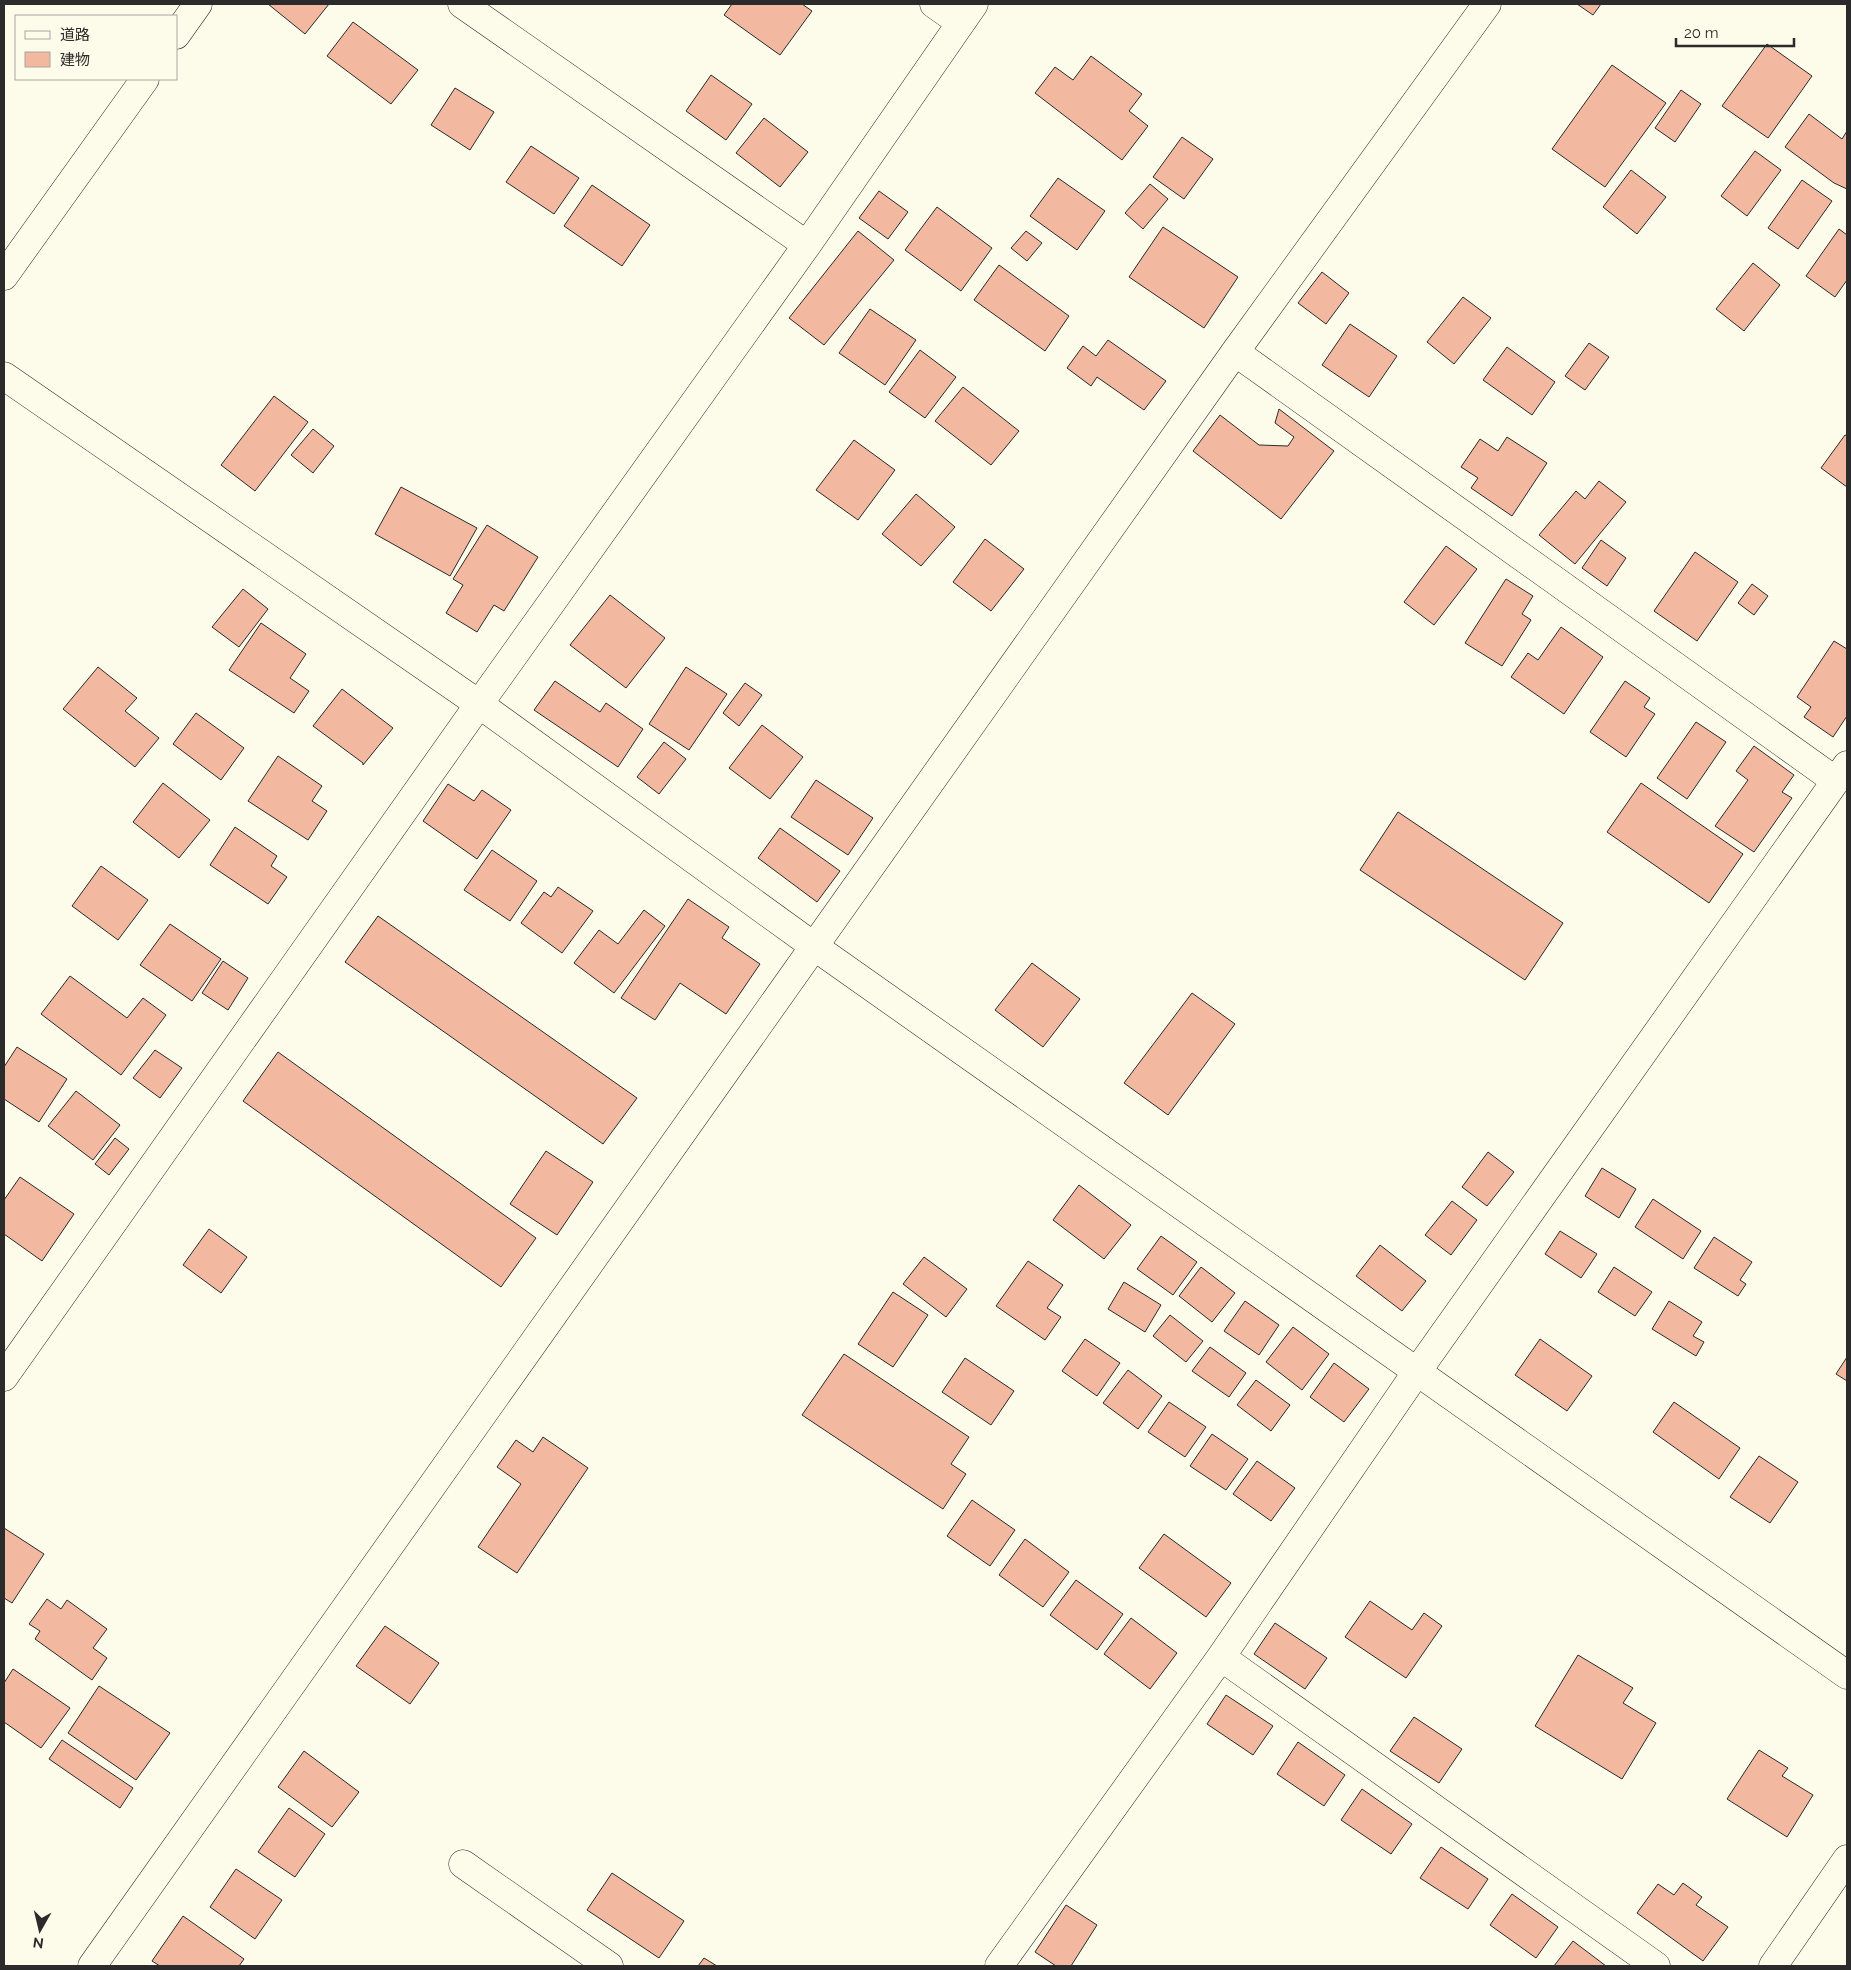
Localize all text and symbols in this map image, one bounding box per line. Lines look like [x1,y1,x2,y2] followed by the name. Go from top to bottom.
[15,15,178,80] legend
[1676,15,1794,47] scale bar
[1684,24,1719,42] text: 20 m
[60,26,90,44] text: 道路
[60,51,90,69] text: 建物
[15,1905,65,1955] north arrow
[32,1934,45,1952] text: N

